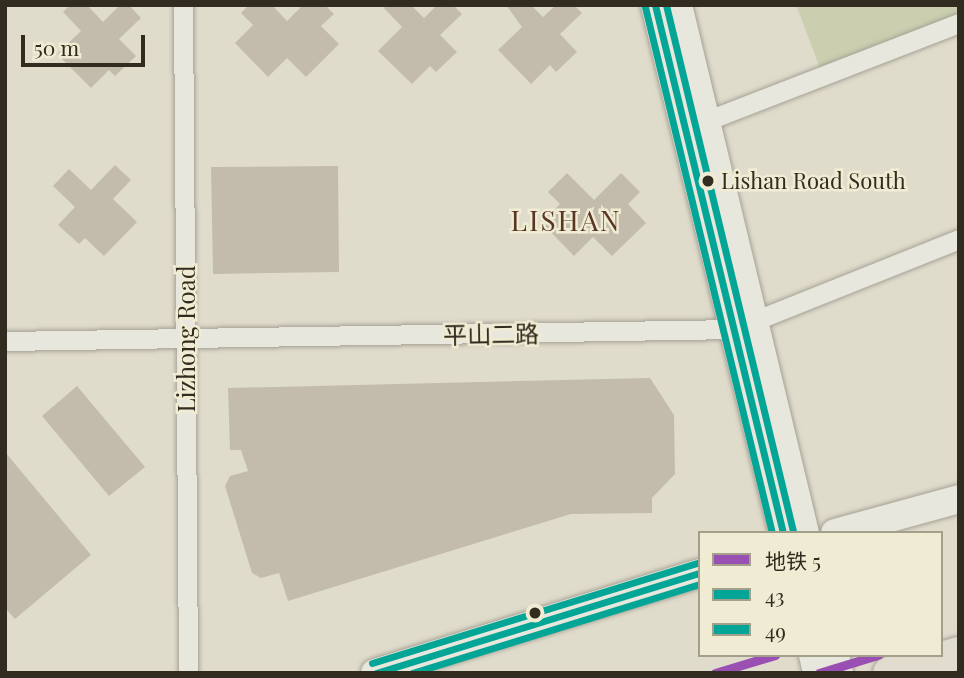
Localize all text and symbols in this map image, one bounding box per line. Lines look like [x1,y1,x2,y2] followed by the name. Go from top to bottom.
[24,21,149,65] scale bar
[34,33,79,61] text: 50 m
[721,168,906,194] place label: Lishan Road South
[701,174,715,188] marker: Lishan Road South
[511,203,621,237] district label: LISHAN
[172,265,200,413] street label: Lizhong Road
[443,319,539,349] street label: 平山二路
[698,531,943,657] legend
[765,546,821,574] text: 地铁 5
[765,581,784,609] text: 43
[528,606,542,620] unlabelled marker
[765,616,786,644] text: 49

